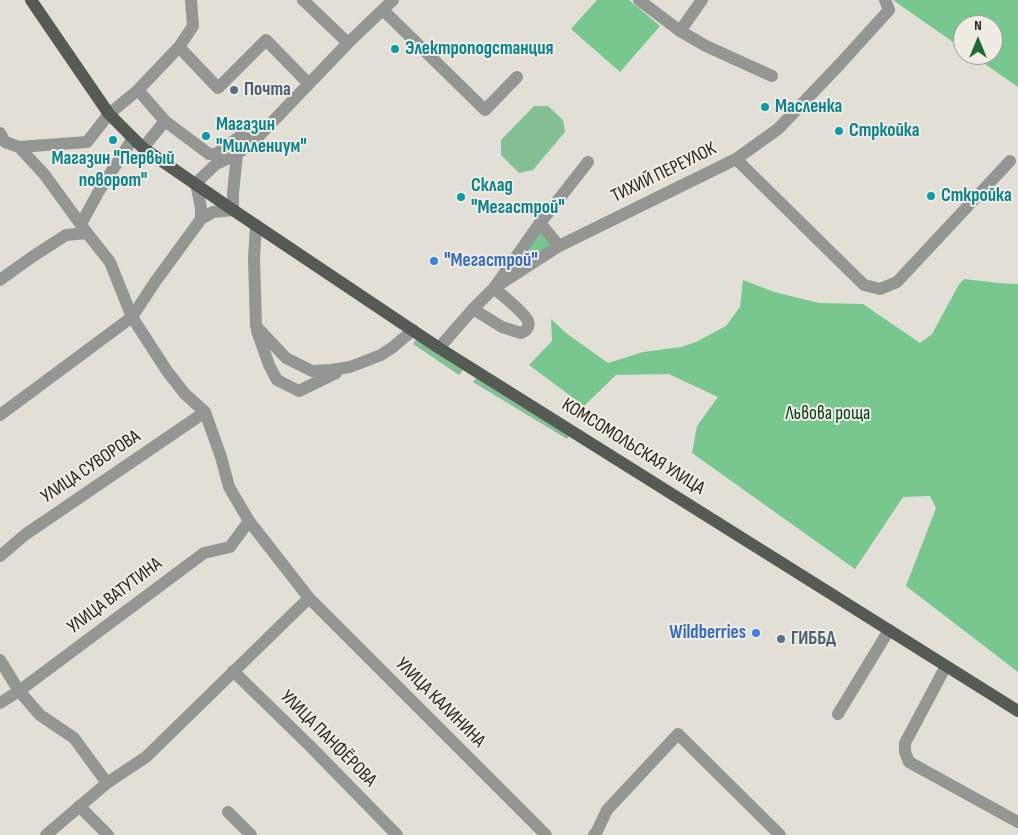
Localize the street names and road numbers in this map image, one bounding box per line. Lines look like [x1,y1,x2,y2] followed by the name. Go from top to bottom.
[608,138,720,208] street label: ТИХИЙ ПЕРЕУЛОК
[557,394,709,500] street label: КОМСОМОЛЬСКАЯ УЛИЦА
[37,425,145,509] street label: УЛИЦА СУВОРОВА
[63,553,167,639] street label: УЛИЦА ВАТУТИНА
[390,653,490,753] street label: УЛИЦА КАЛИНИНА
[275,686,381,792] street label: УЛИЦА ПАНФЁРОВА

